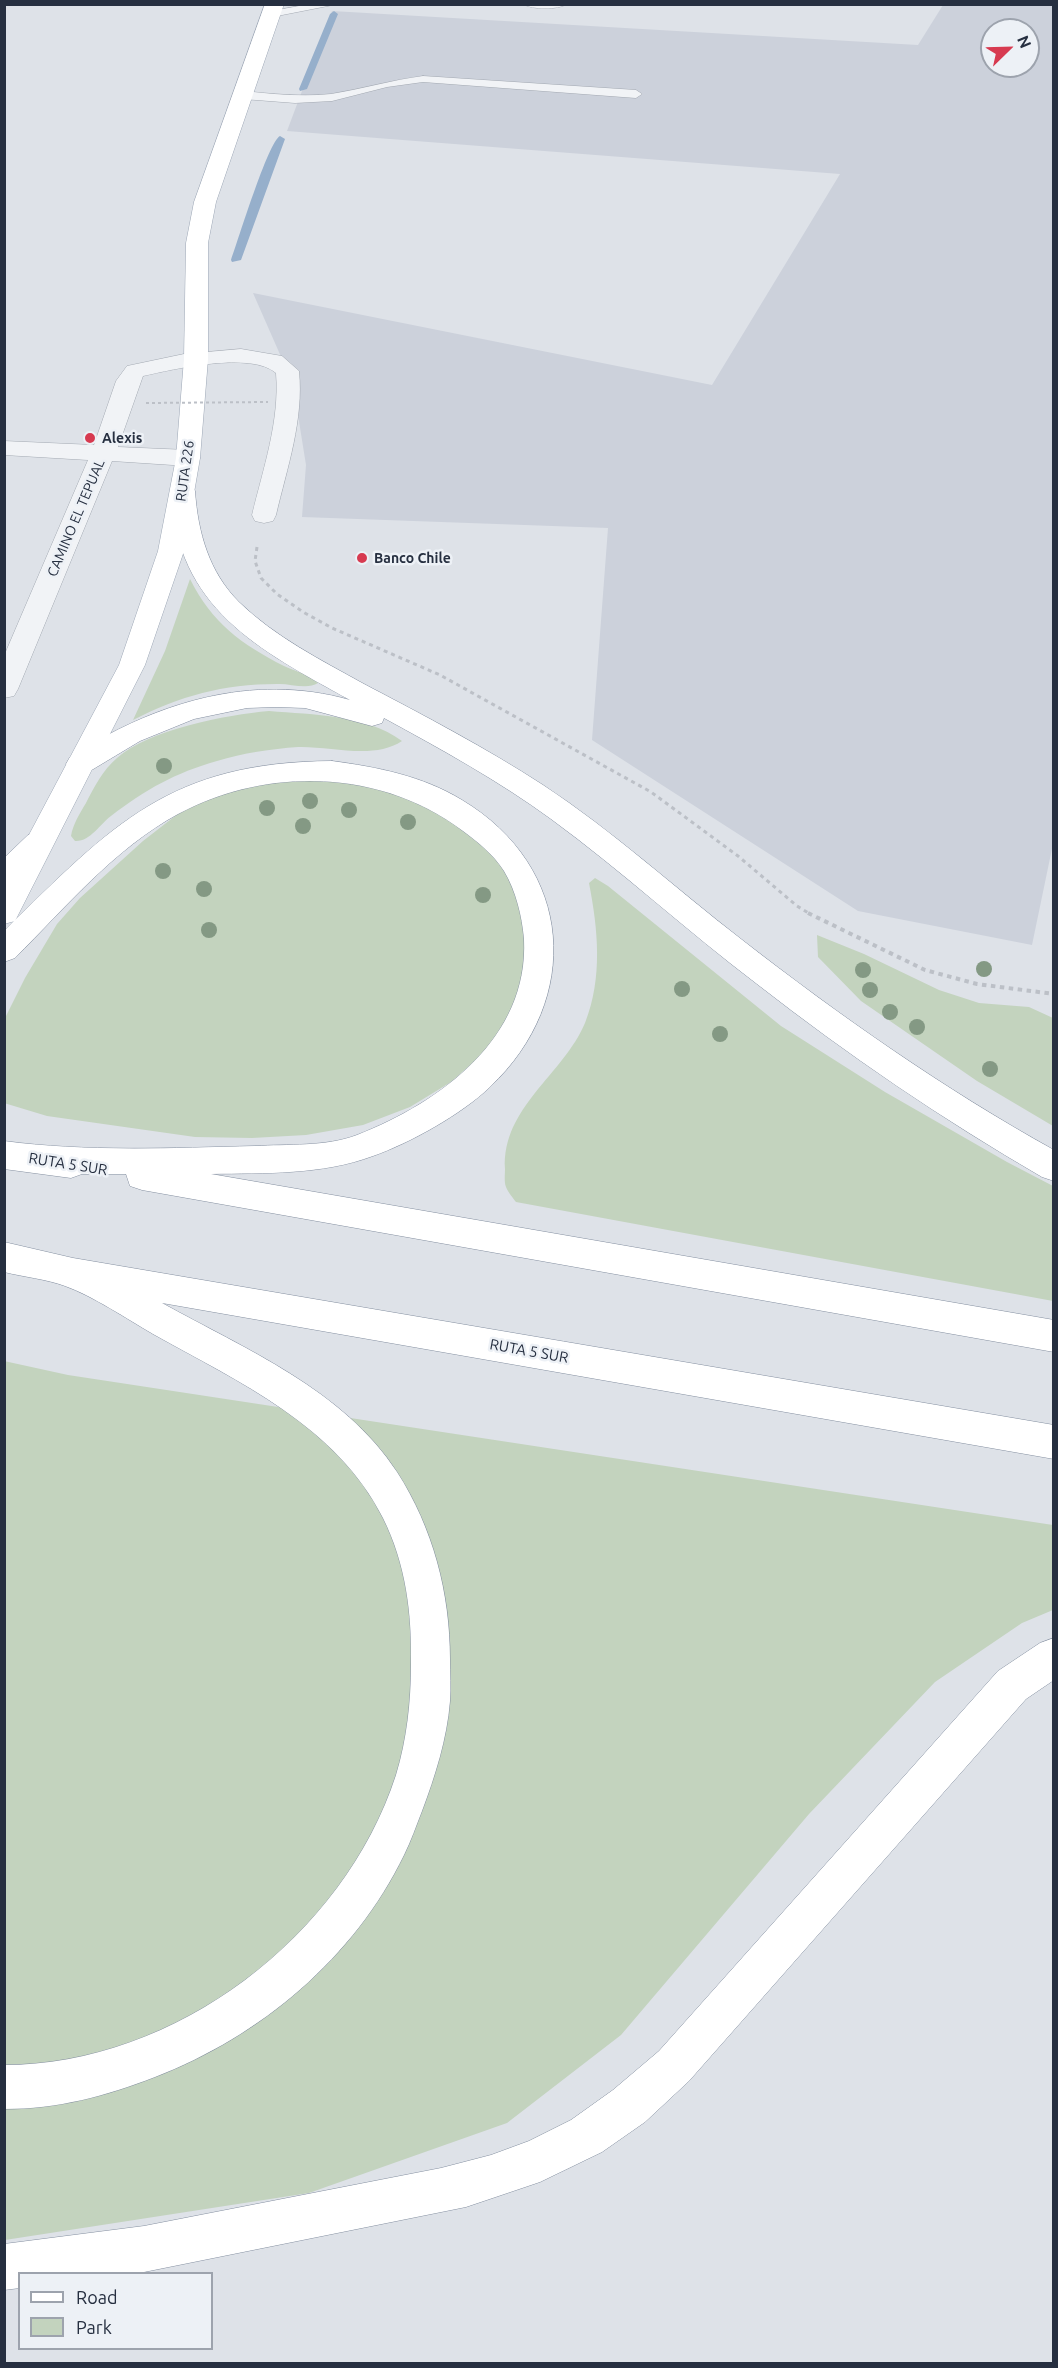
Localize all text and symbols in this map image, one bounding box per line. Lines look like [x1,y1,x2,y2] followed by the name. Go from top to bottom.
[980,18,1040,78] north arrow
[1014,33,1035,51] text: N
[102,430,142,446] place label: Alexis
[83,431,97,445] marker: Alexis
[172,439,198,503] street label: RUTA 226
[44,457,108,579] street label: CAMINO EL TEPUAL
[374,550,451,566] place label: Banco Chile
[355,551,369,565] marker: Banco Chile
[27,1149,109,1179] street label: RUTA 5 SUR
[488,1335,570,1367] street label: RUTA 5 SUR
[18,2272,213,2350] legend
[76,2287,118,2307] text: Road
[76,2317,112,2337] text: Park

